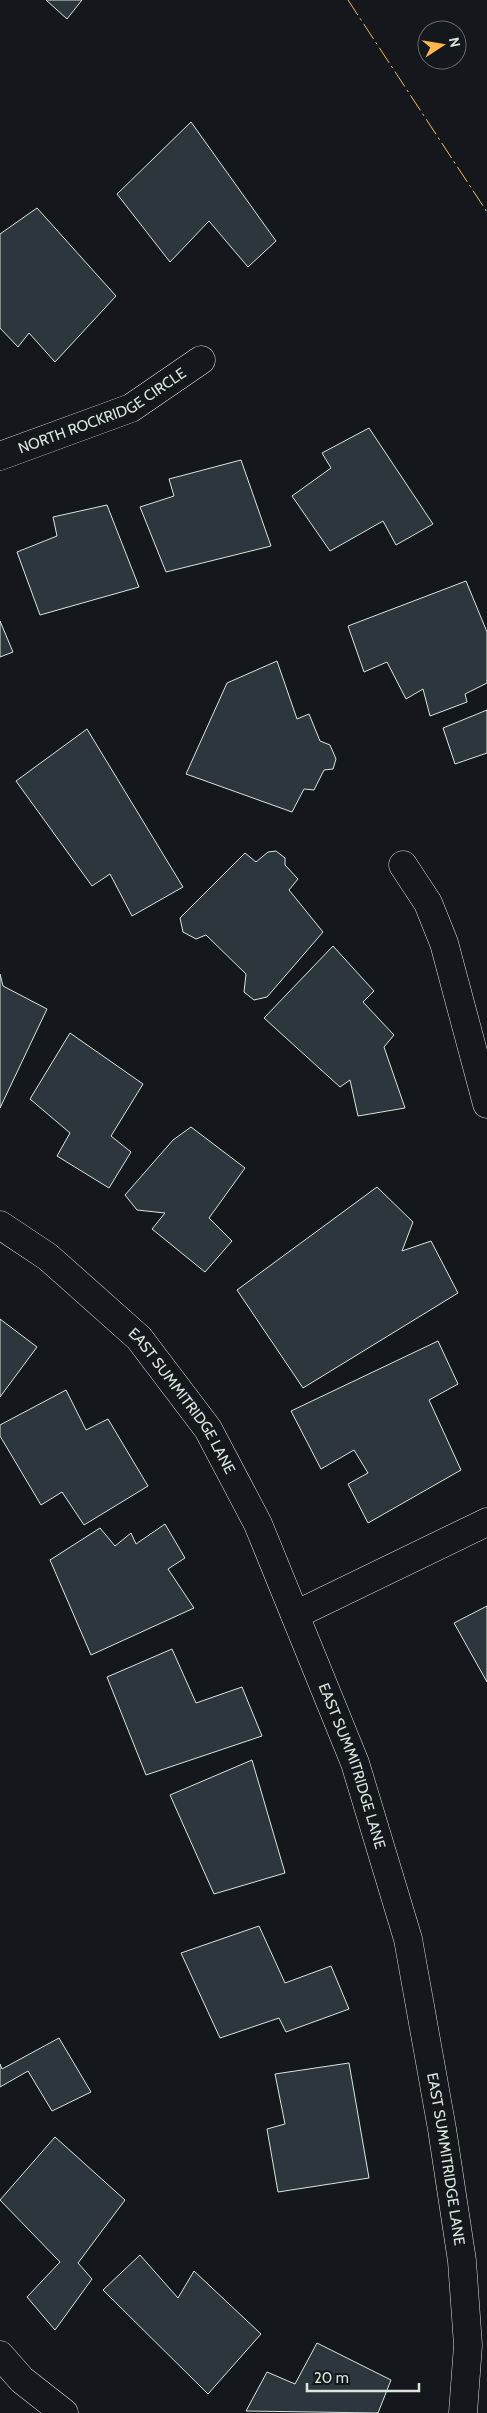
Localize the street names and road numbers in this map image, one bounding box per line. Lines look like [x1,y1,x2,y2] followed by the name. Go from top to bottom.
[16,364,189,458] street label: NORTH ROCKRIDGE CIRCLE
[125,1324,239,1477] street label: EAST SUMMITRIDGE LANE
[315,1681,389,1851] street label: EAST SUMMITRIDGE LANE
[423,2071,468,2246] street label: EAST SUMMITRIDGE LANE

